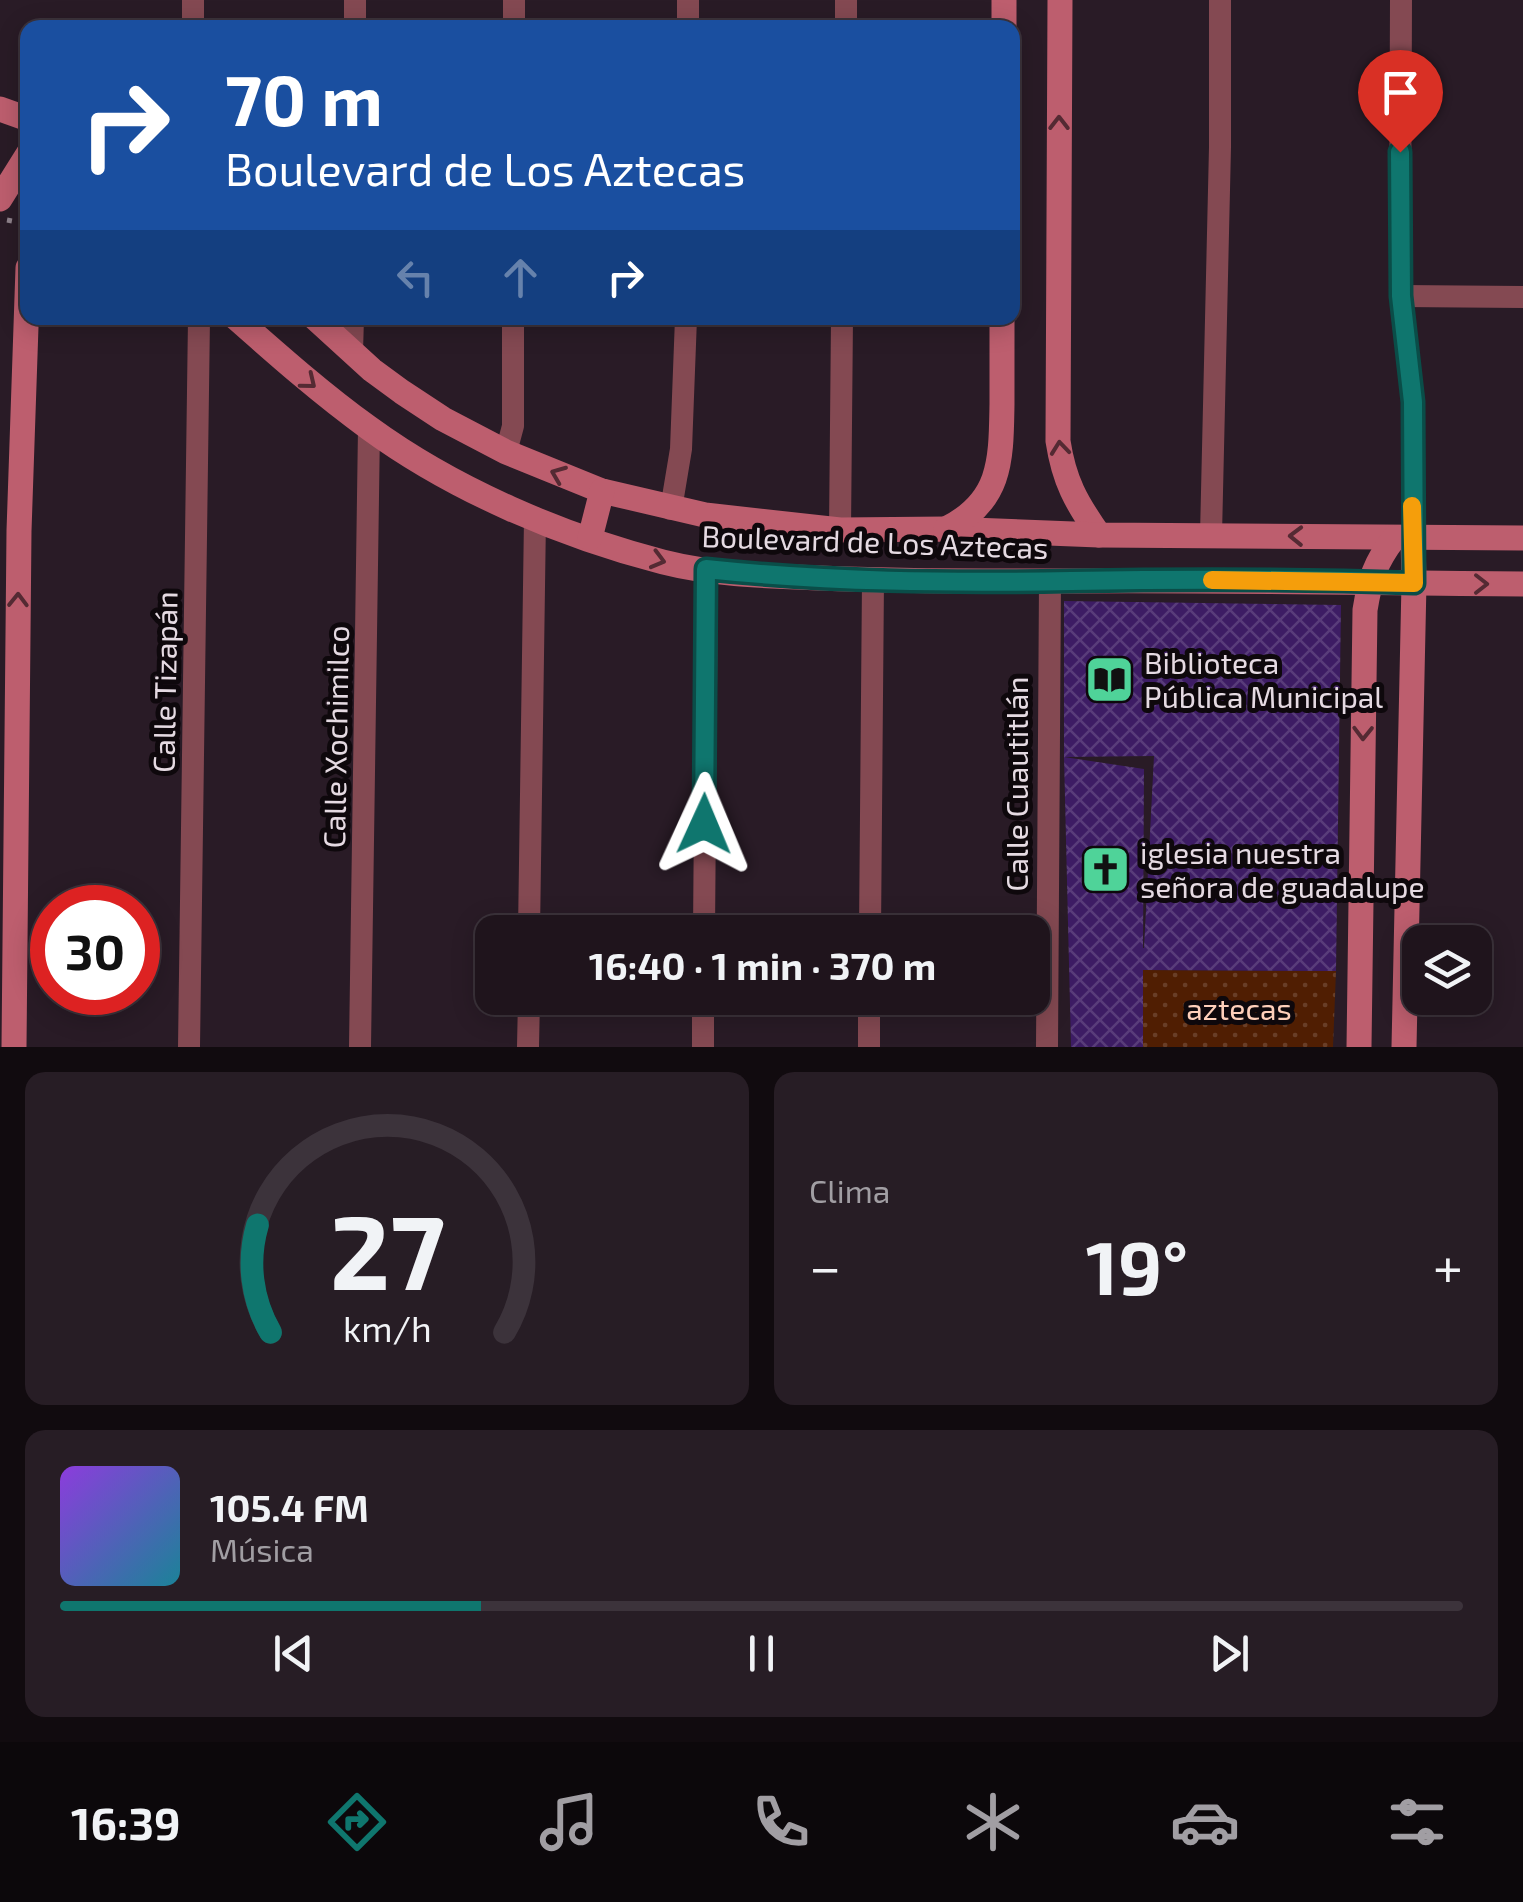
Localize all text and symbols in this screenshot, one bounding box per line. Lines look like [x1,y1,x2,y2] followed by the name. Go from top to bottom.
[1358,50,1443,153] pin
[225,56,383,140] text: 70 m
[60,60,190,190] icon: right
[1373,65,1428,120] icon: arrive
[1048,115,1070,130] one-way arrow
[225,141,745,195] text: Boulevard de Los Aztecas
[388,250,443,305] icon: left
[493,250,548,305] icon: ahead
[598,250,653,305] icon: right
[298,370,316,388] one-way arrow
[1049,440,1071,456] one-way arrow
[550,465,568,485] one-way arrow
[701,517,1049,565] street label: Boulevard de Los Aztecas
[1288,525,1304,547] one-way arrow
[649,548,666,569] one-way arrow
[1474,573,1489,595] one-way arrow
[7,591,29,606] one-way arrow
[144,591,184,773] street label: Calle Tizapán
[315,625,355,849] street label: Calle Xochimilco
[1144,644,1383,714] place label: Biblioteca Pública Municipal
[1083,653,1135,705] library icon: Biblioteca Pública Municipal
[998,676,1034,892] street label: Calle Cuautitlán
[1352,726,1374,741] one-way arrow
[652,772,756,876] position arrow
[1140,834,1425,904] place label: iglesia nuestra señora de guadalupe
[1079,843,1131,895] church icon: iglesia nuestra señora de guadalupe
[30,885,160,1015] speed limit sign: 30
[1402,925,1492,1015] map controls
[1402,925,1492,1015] button: layers
[589,942,936,988] text: 16:40 · 1 min · 370 m
[1186,990,1292,1026] park label: aztecas
[809,1171,890,1209] text: Clima
[329,1186,445,1311] text: 27
[1086,1220,1188,1310] text: 19°
[809,1232,841,1298] text: −
[1433,1232,1463,1298] text: +
[343,1306,431,1349] text: km/h
[210,1484,369,1530] text: 105.4 FM
[210,1530,314,1568] text: Música
[266,1626,321,1681] icon: previous
[734,1626,789,1681] icon: pause
[1202,1626,1257,1681] icon: next
[322,1787,392,1857] icon: directions
[534,1787,604,1857] icon: music
[746,1787,816,1857] icon: phone
[958,1787,1028,1857] icon: climate
[1170,1787,1240,1857] icon: car
[1382,1787,1452,1857] icon: filters
[71,1795,181,1849] text: 16:39

